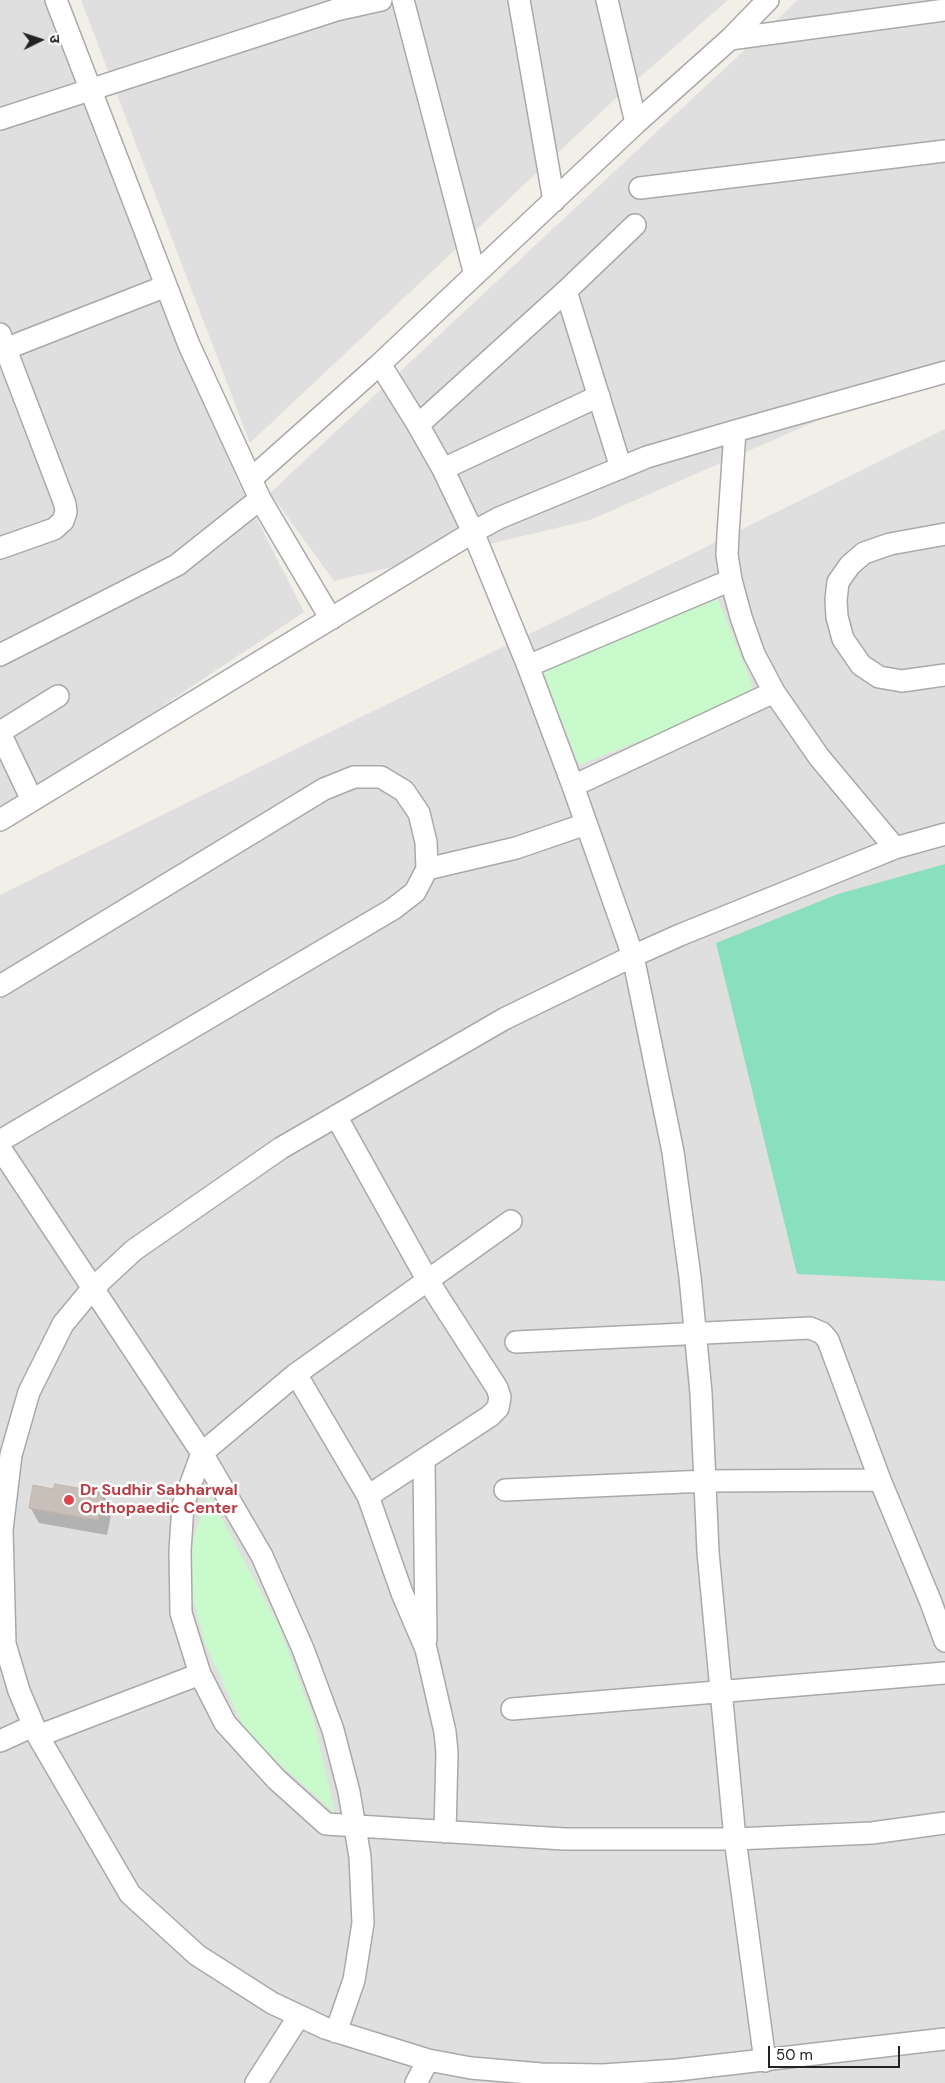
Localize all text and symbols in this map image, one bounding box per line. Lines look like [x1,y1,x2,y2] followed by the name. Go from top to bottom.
[15,15,65,65] north arrow
[46,34,64,44] text: उ
[80,1481,238,1519] place label: Dr Sudhir Sabharwal Orthopaedic Center
[62,1493,76,1507] marker: Dr Sudhir Sabharwal Orthopaedic Center
[770,2036,902,2068] scale bar
[776,2045,813,2065] text: 50 m

